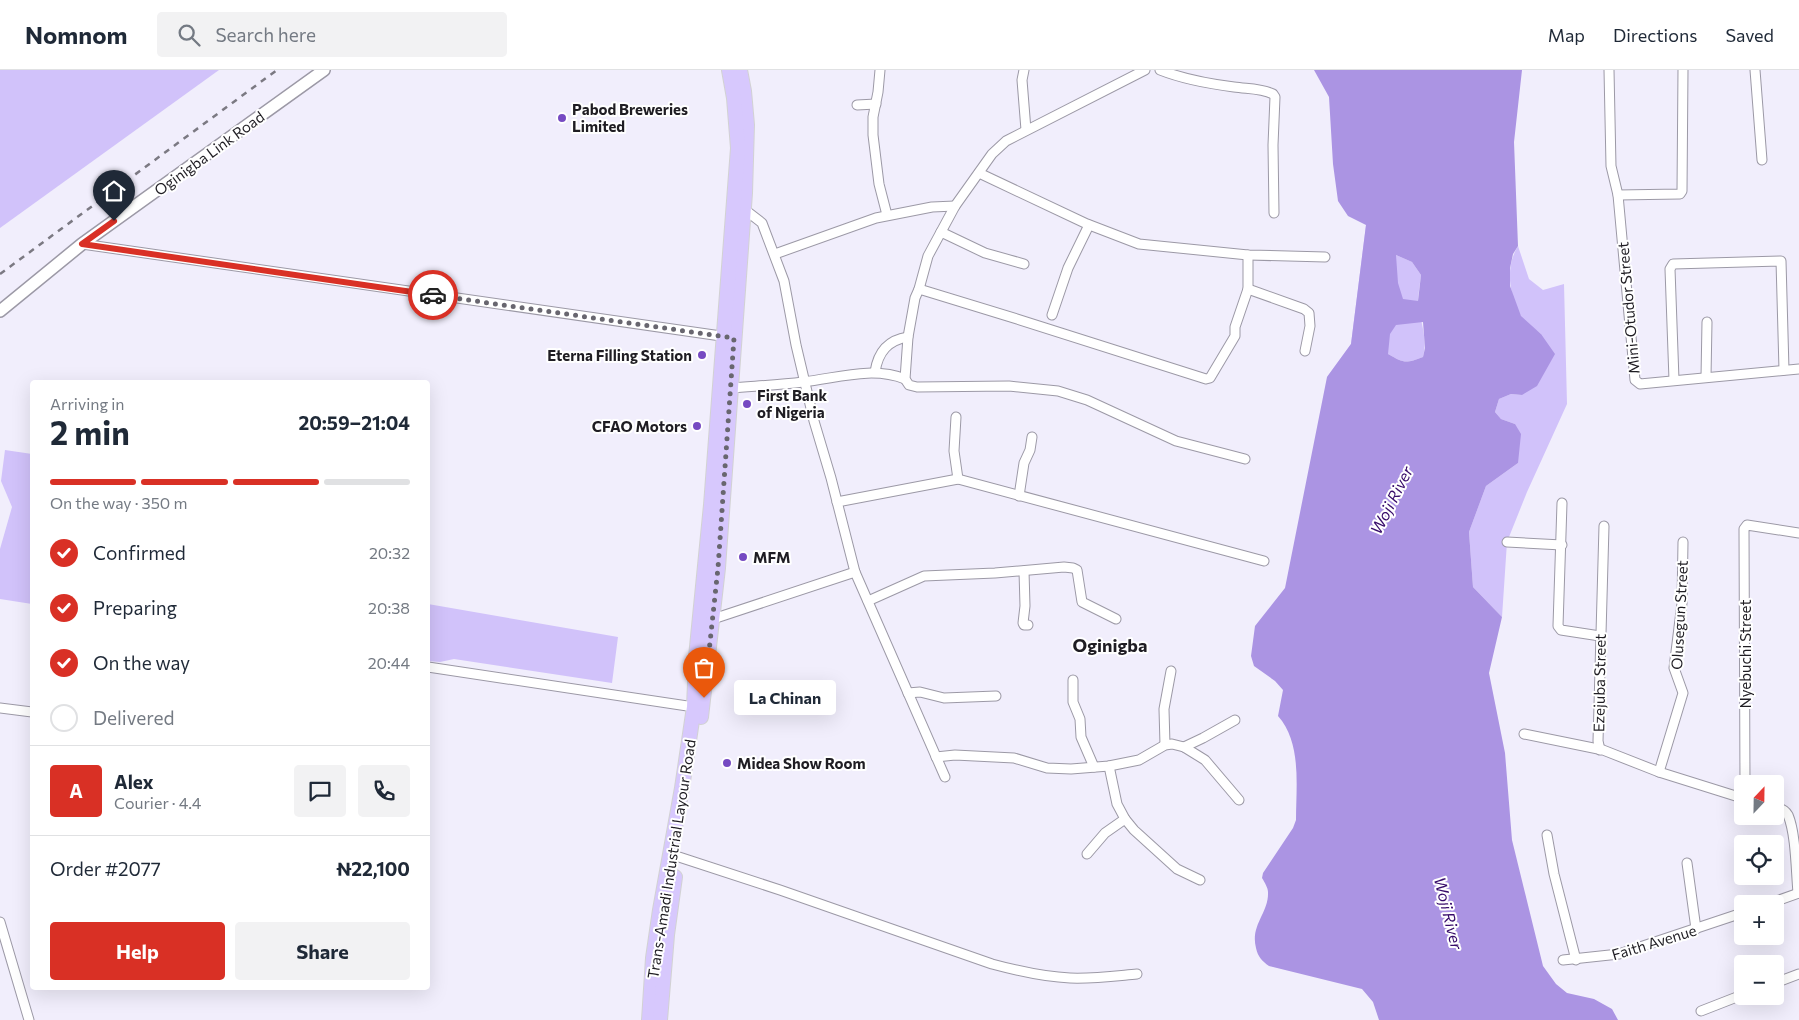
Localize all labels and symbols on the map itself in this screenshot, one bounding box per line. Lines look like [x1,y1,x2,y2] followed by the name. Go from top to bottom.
[572,100,688,135] place label: Pabod Breweries Limited
[151,107,267,199] street label: Oginigba Link Road
[556,112,568,124] marker: Pabod Breweries Limited
[93,170,135,221] pin
[1613,241,1643,375] street label: Mini-Otudor Street
[408,270,458,320] courier
[547,346,692,364] place label: Eterna Filling Station
[696,349,708,361] marker: Eterna Filling Station
[757,386,827,421] place label: First Bank of Nigeria
[741,398,753,410] marker: First Bank of Nigeria
[592,417,687,435] place label: CFAO Motors
[691,420,703,432] marker: CFAO Motors
[1366,462,1417,537] water label: Woji River
[753,548,791,566] place label: MFM
[737,551,749,563] marker: MFM
[1667,560,1691,670] street label: Olusegun Street
[1736,599,1754,709] street label: Nyebuchi Street
[1072,634,1148,656] district label: Oginigba
[1589,634,1609,732] street label: Ezejuba Street
[683,647,725,698] pin
[734,680,836,716] callout: La Chinan
[643,738,699,980] street label: Trans-Amadi Industrial Layour Road
[737,754,866,772] place label: Midea Show Room
[721,757,733,769] marker: Midea Show Room
[1734,775,1784,825] north arrow
[1431,875,1467,952] water label: Woji River
[1609,921,1699,963] street label: Faith Avenue

